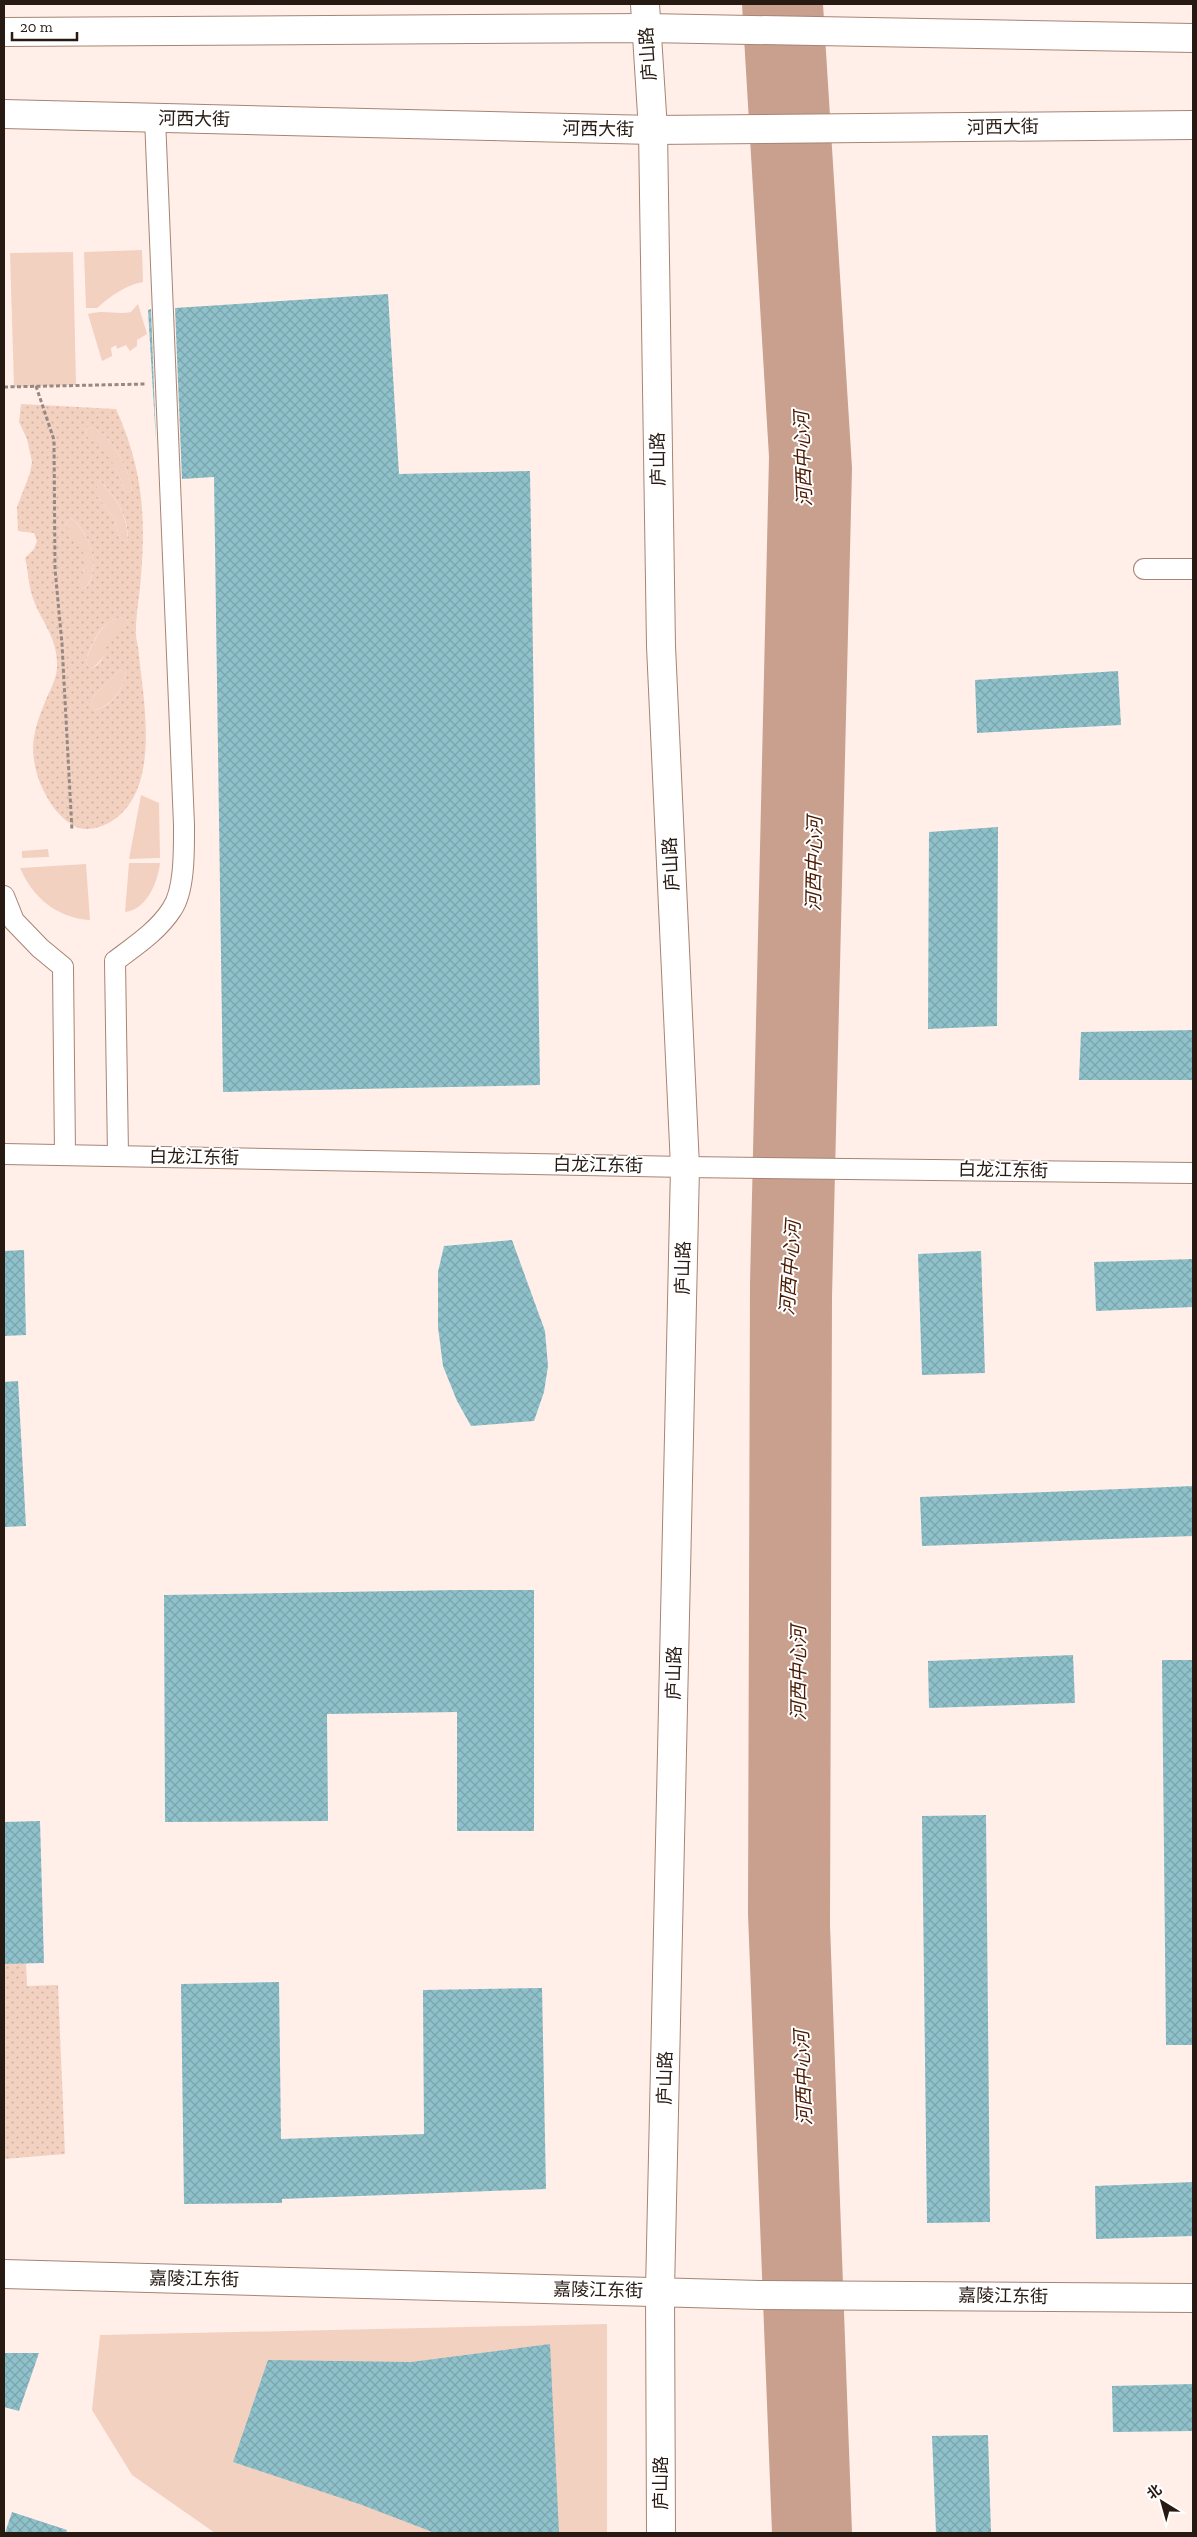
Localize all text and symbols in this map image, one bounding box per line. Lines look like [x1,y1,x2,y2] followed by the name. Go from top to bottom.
[12,10,78,42] scale bar
[20,18,53,36] text: 20 m
[635,26,661,82] street label: 庐山路
[158,107,230,131] street label: 河西大街
[967,115,1039,139] street label: 河西大街
[562,117,634,141] street label: 河西大街
[790,407,816,507] water label: 河西中心河
[647,432,669,486] street label: 庐山路
[802,812,826,912] water label: 河西中心河
[659,836,683,892] street label: 庐山路
[149,1145,239,1169] street label: 白龙江东街
[553,1153,643,1177] street label: 白龙江东街
[958,1158,1048,1182] street label: 白龙江东街
[775,1216,805,1316] water label: 河西中心河
[672,1241,694,1295] street label: 庐山路
[787,1622,810,1721] water label: 河西中心河
[663,1646,685,1700] street label: 庐山路
[790,2026,816,2126] water label: 河西中心河
[654,2051,676,2105] street label: 庐山路
[149,2267,239,2291] street label: 嘉陵江东街
[553,2278,643,2302] street label: 嘉陵江东街
[958,2284,1048,2308] street label: 嘉陵江东街
[650,2456,672,2510] street label: 庐山路
[1137,2477,1187,2527] north arrow
[1144,2481,1165,2503] text: 北

